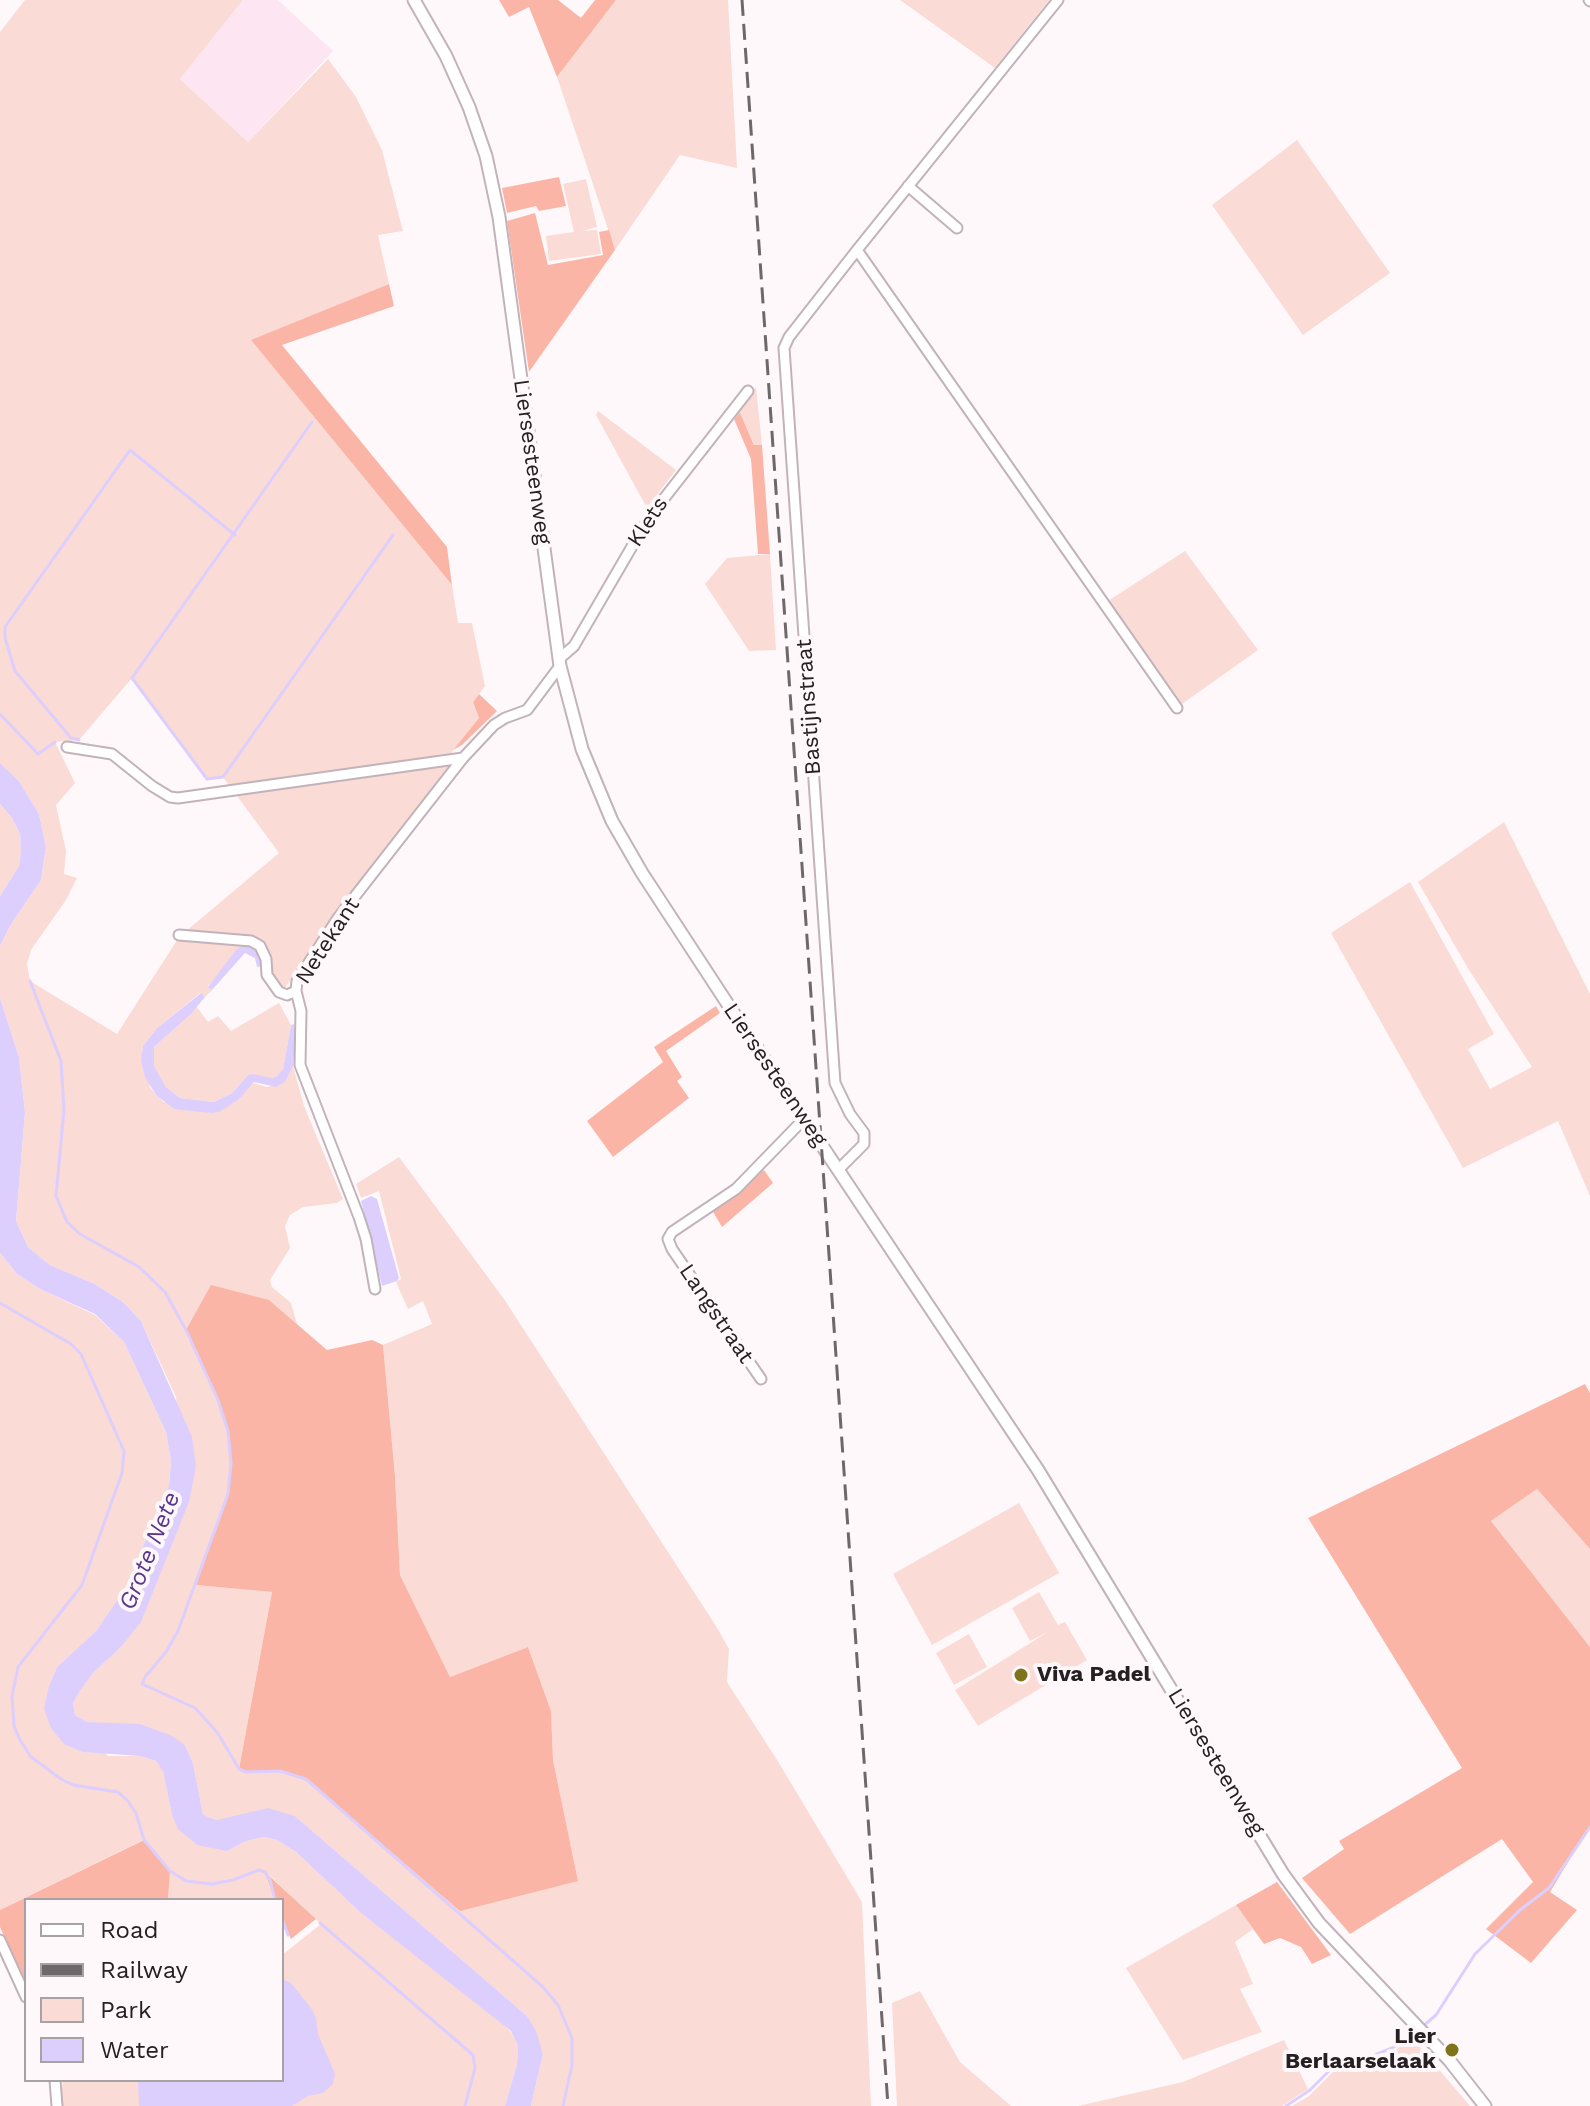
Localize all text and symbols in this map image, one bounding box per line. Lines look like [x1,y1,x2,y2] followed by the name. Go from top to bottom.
[507,378,557,546] street label: Liersesteenweg
[622,492,674,552] street label: Klets
[791,638,827,776] street label: Bastijnstraat
[290,893,366,989] street label: Netekant
[717,999,833,1151] street label: Liersesteenweg
[673,1259,759,1369] street label: Langstraat
[113,1488,187,1614] water label: Grote Nete
[1037,1662,1151,1688] place label: Viva Padel
[1012,1666,1030,1684] marker: Viva Padel
[1162,1684,1270,1840] street label: Liersesteenweg
[24,1898,284,2082] legend
[100,1916,159,1944] text: Road
[100,1956,188,1984] text: Railway
[100,1996,152,2024] text: Park
[1285,2024,1436,2076] place label: Lier Berlaarselaak
[100,2036,169,2064] text: Water
[1443,2041,1461,2059] marker: Lier Berlaarselaak

